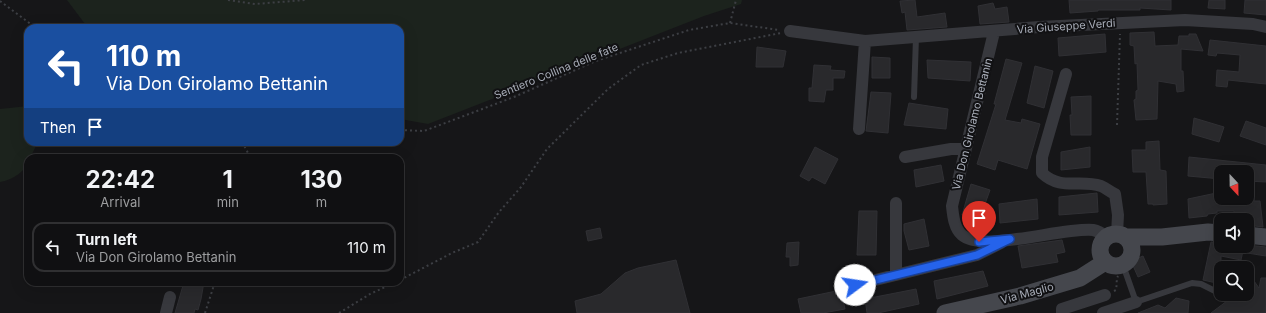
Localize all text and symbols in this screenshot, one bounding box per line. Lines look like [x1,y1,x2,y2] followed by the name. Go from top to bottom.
[1016,16,1116,36] street label: Via Giuseppe Verdi
[106,39,181,73] text: 110 m
[40,40,92,92] icon: left
[492,40,620,102] street label: Sentiero Collina delle fate
[949,56,995,192] street label: Via Don Girolamo Bettanin
[106,73,328,94] text: Via Don Girolamo Bettanin
[84,116,106,138] icon: arrive
[40,118,76,137] text: Then
[86,165,155,194] text: 22:42
[223,165,233,194] text: 1
[300,165,342,194] text: 130
[1214,165,1254,205] north arrow
[1214,165,1254,301] map controls
[100,194,140,210] text: Arrival
[217,194,239,210] text: min
[316,194,327,210] text: m
[962,201,996,242] pin
[968,207,990,229] icon: arrive
[1214,213,1254,253] button: sound
[76,230,137,249] text: Turn left
[42,236,64,258] icon: left
[347,238,386,257] text: 110 m
[76,249,236,265] text: Via Don Girolamo Bettanin
[1214,261,1254,301] button: search
[834,264,876,306] position arrow
[999,279,1055,307] street label: Via Maglio

